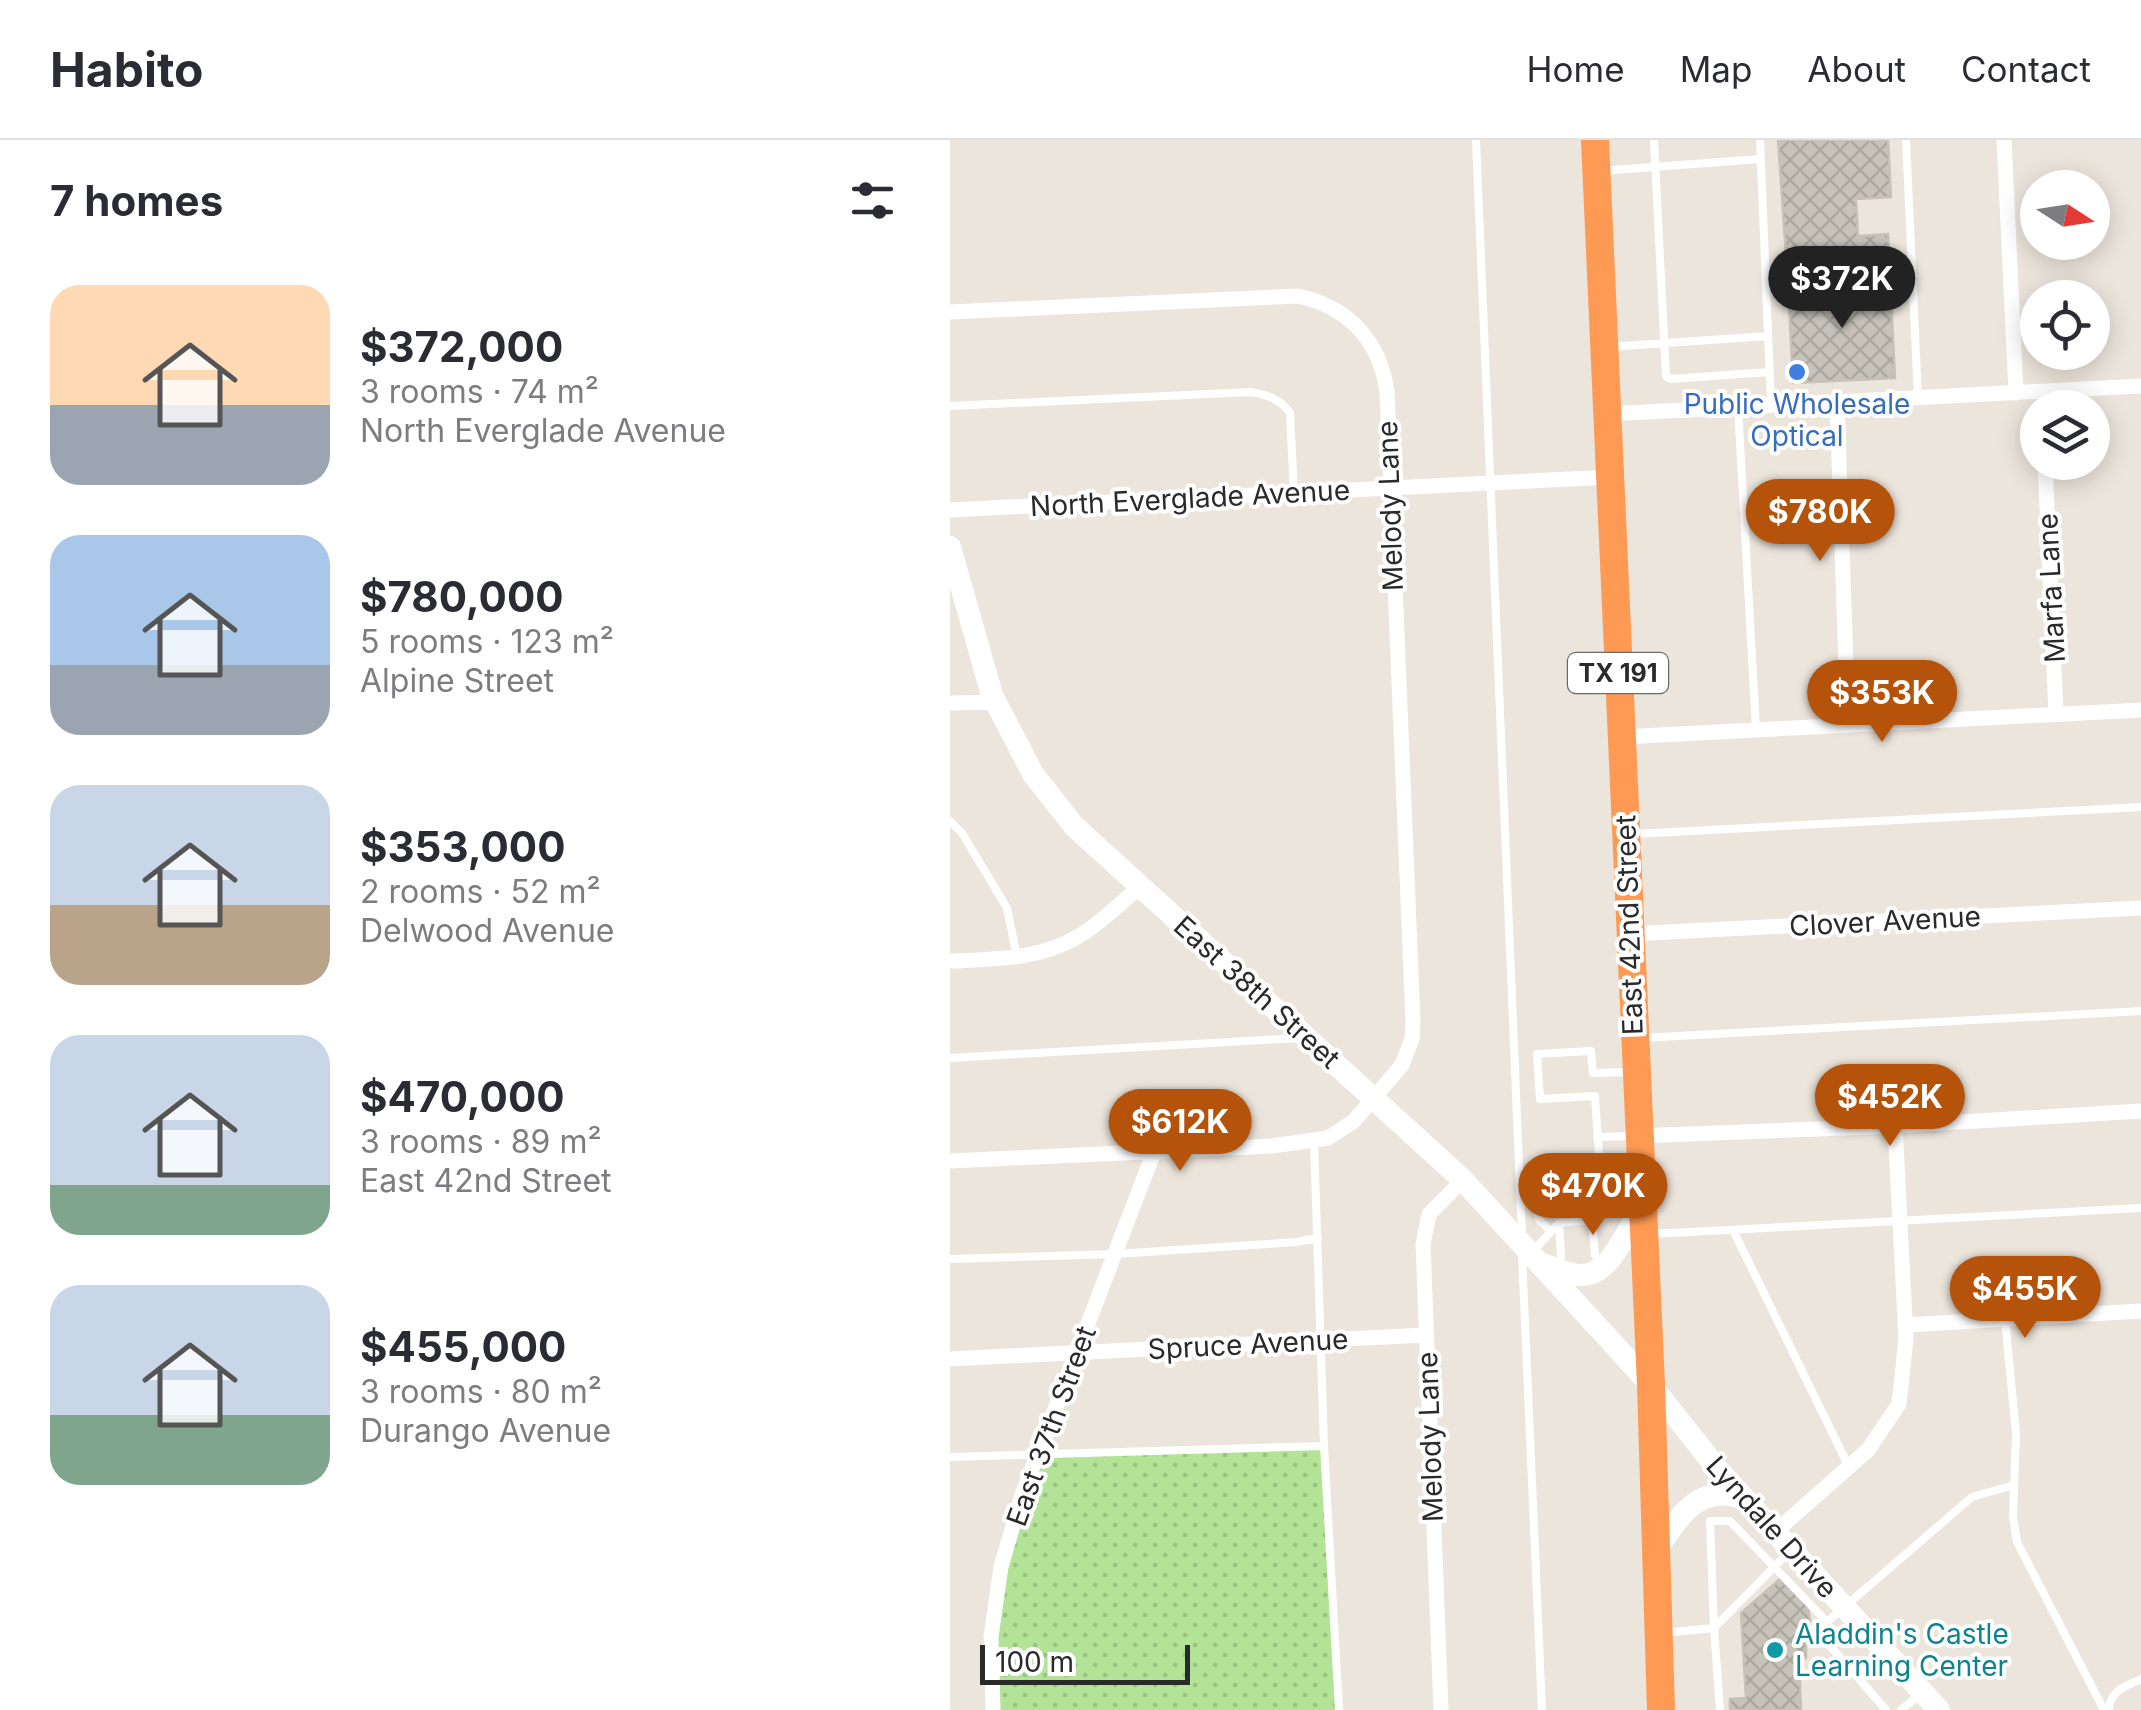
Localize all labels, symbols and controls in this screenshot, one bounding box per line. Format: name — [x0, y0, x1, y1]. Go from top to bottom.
text: Habito — [50, 40, 204, 99]
text: Home — [1527, 48, 1625, 90]
text: Map — [1680, 48, 1752, 90]
text: About — [1807, 48, 1906, 90]
text: Contact — [1961, 48, 2091, 90]
north arrow — [2020, 170, 2110, 260]
map controls — [2020, 170, 2110, 480]
icon: filters — [845, 173, 900, 228]
text: 7 homes — [50, 175, 223, 226]
pin: $372K — [1772, 246, 1912, 331]
text: $372K — [1790, 259, 1894, 298]
button: locate — [2020, 280, 2110, 370]
text: $372,000 — [360, 321, 563, 372]
icon: home — [130, 325, 250, 445]
marker: Public Wholesale Optical — [1786, 361, 1808, 383]
text: 3 rooms · 74 m² — [360, 372, 599, 411]
place label: Public Wholesale Optical — [1684, 387, 1910, 453]
button: layers — [2020, 390, 2110, 480]
text: North Everglade Avenue — [360, 411, 726, 450]
street label: Melody Lane — [1370, 420, 1410, 592]
street label: North Everglade Avenue — [1029, 473, 1351, 523]
pin: $780K — [1750, 479, 1890, 564]
text: $780K — [1768, 492, 1872, 531]
street label: Marfa Lane — [2030, 512, 2072, 664]
text: $780,000 — [360, 571, 564, 622]
icon: home — [130, 575, 250, 695]
text: 5 rooms · 123 m² — [360, 622, 614, 661]
road number: TX 191 — [1568, 653, 1668, 693]
pin: $353K — [1812, 660, 1952, 745]
text: Alpine Street — [360, 661, 554, 700]
text: $353K — [1829, 673, 1935, 712]
street label: East 42nd Street — [1608, 814, 1650, 1036]
text: $353,000 — [360, 821, 565, 872]
icon: home — [130, 825, 250, 945]
text: 2 rooms · 52 m² — [360, 872, 601, 911]
street label: Clover Avenue — [1788, 899, 1982, 943]
street label: East 38th Street — [1167, 909, 1347, 1075]
text: Delwood Avenue — [360, 911, 614, 950]
pin: $452K — [1820, 1064, 1960, 1149]
text: $470,000 — [360, 1071, 565, 1122]
icon: home — [130, 1075, 250, 1195]
text: $452K — [1837, 1077, 1943, 1116]
pin: $612K — [1110, 1089, 1250, 1174]
text: $612K — [1131, 1102, 1229, 1141]
text: 3 rooms · 89 m² — [360, 1122, 602, 1161]
pin: $470K — [1523, 1153, 1663, 1238]
text: East 42nd Street — [360, 1161, 612, 1200]
text: $470K — [1540, 1166, 1646, 1205]
pin: $455K — [1955, 1256, 2095, 1341]
text: $455K — [1972, 1269, 2078, 1308]
text: $455,000 — [360, 1321, 566, 1372]
street label: East 37th Street — [999, 1321, 1103, 1531]
street label: Spruce Avenue — [1147, 1322, 1349, 1366]
icon: home — [130, 1325, 250, 1445]
street label: Melody Lane — [1410, 1351, 1450, 1523]
text: 3 rooms · 80 m² — [360, 1372, 602, 1411]
text: Durango Avenue — [360, 1411, 611, 1450]
street label: Lyndale Drive — [1699, 1449, 1845, 1605]
place label: Aladdin's Castle Learning Center — [1795, 1617, 2009, 1683]
marker: Aladdin's Castle Learning Center — [1764, 1639, 1786, 1661]
scale bar — [980, 1640, 1190, 1684]
text: 100 m — [995, 1645, 1074, 1679]

